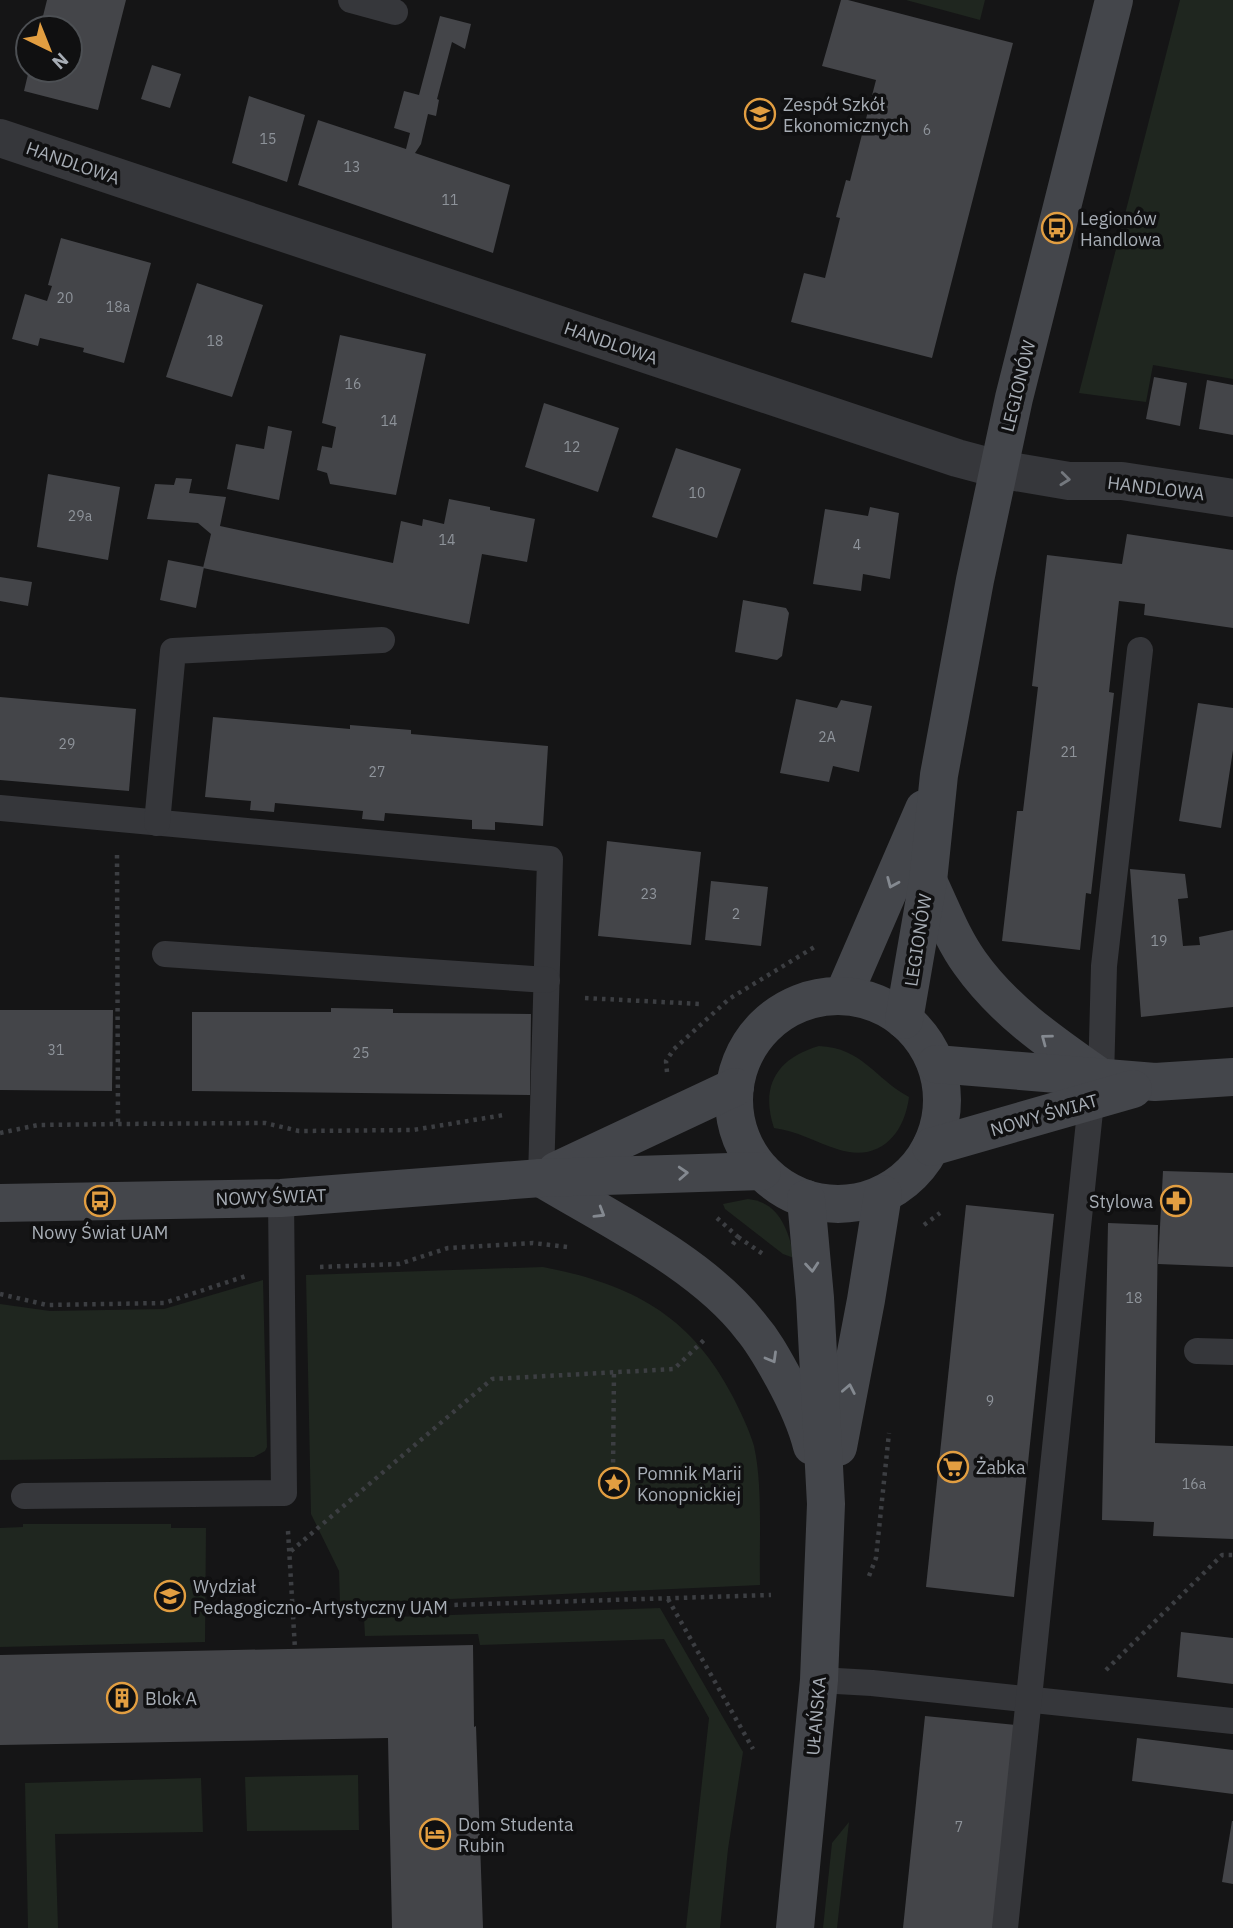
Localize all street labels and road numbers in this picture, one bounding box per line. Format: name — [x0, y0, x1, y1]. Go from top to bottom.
street label: HANDLOWA — [23, 136, 123, 190]
street label: HANDLOWA — [561, 316, 661, 370]
street label: LEGIONÓW — [996, 338, 1040, 434]
street label: HANDLOWA — [1106, 471, 1206, 505]
street label: LEGIONÓW — [899, 892, 937, 988]
street label: NOWY ŚWIAT — [988, 1089, 1100, 1141]
street label: NOWY ŚWIAT — [215, 1184, 327, 1210]
street label: UŁAŃSKA — [801, 1675, 831, 1757]

